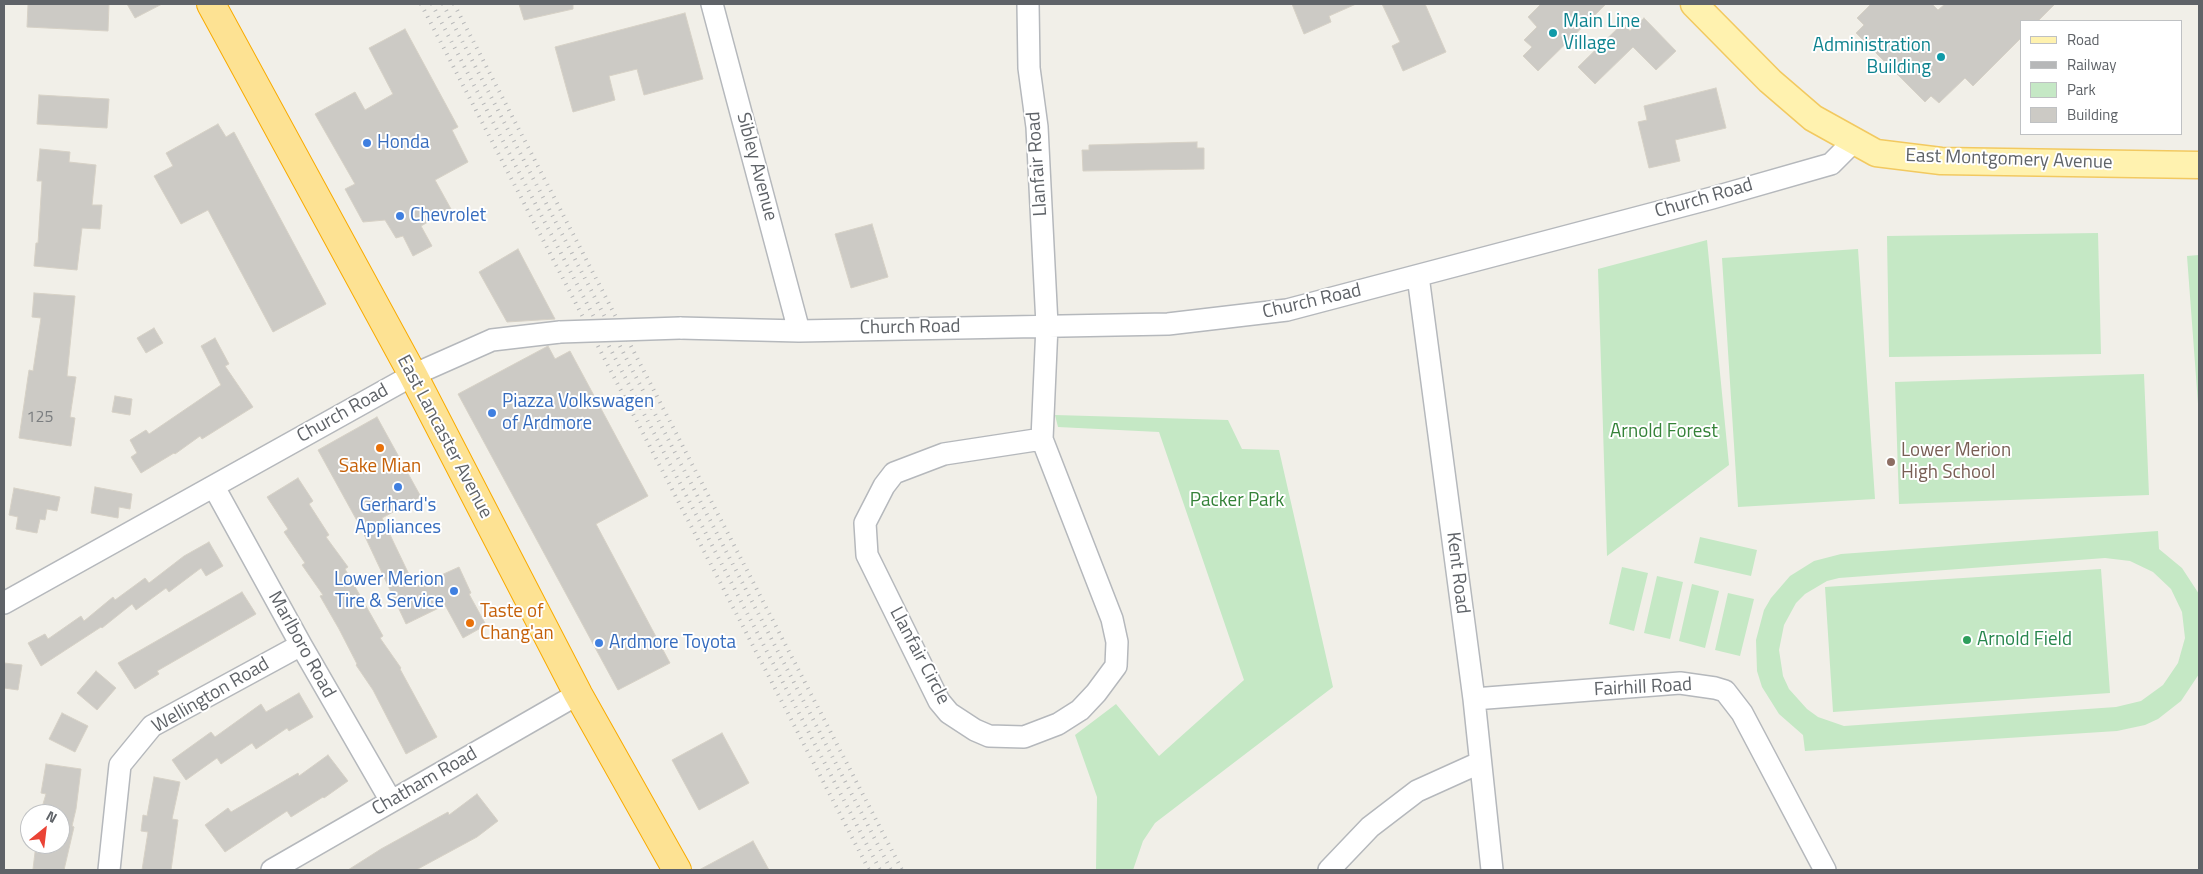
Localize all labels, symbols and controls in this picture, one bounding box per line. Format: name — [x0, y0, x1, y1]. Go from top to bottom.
place label: Main Line Village — [1563, 11, 1640, 55]
legend — [2020, 20, 2183, 135]
marker: Main Line Village — [1547, 27, 1559, 39]
text: Road — [2067, 28, 2099, 51]
place label: Administration Building — [1813, 35, 1931, 79]
marker: Administration Building — [1935, 51, 1947, 63]
text: Railway — [2067, 53, 2117, 76]
text: Park — [2067, 78, 2096, 101]
text: Building — [2067, 103, 2118, 126]
street label: Sibley Avenue — [731, 110, 781, 224]
street label: Llanfair Road — [1023, 111, 1053, 217]
place label: Honda — [377, 132, 430, 154]
marker: Honda — [361, 137, 373, 149]
street label: East Montgomery Avenue — [1905, 145, 2113, 175]
street label: Church Road — [1652, 174, 1756, 224]
place label: Chevrolet — [410, 205, 486, 227]
marker: Chevrolet — [394, 210, 406, 222]
street label: Church Road — [1260, 280, 1364, 324]
street label: Church Road — [859, 316, 961, 340]
street label: East Lancaster Avenue — [391, 351, 497, 523]
street label: Church Road — [293, 380, 393, 448]
place label: Piazza Volkswagen of Ardmore — [502, 391, 654, 435]
marker: Piazza Volkswagen of Ardmore — [486, 407, 498, 419]
house number: 125 — [27, 408, 53, 428]
park label: Arnold Forest — [1610, 421, 1718, 443]
place label: Lower Merion High School — [1901, 440, 2011, 484]
marker: Sake Mian — [374, 442, 386, 454]
place label: Sake Mian — [339, 456, 421, 478]
marker: Lower Merion High School — [1885, 456, 1897, 468]
marker: Gerhard's Appliances — [392, 481, 404, 493]
park label: Packer Park — [1190, 490, 1284, 512]
place label: Gerhard's Appliances — [355, 495, 441, 539]
street label: Kent Road — [1441, 531, 1473, 615]
place label: Lower Merion Tire & Service — [334, 569, 444, 613]
marker: Lower Merion Tire & Service — [448, 585, 460, 597]
street label: Marlboro Road — [262, 588, 340, 702]
place label: Taste of Chang'an — [480, 601, 554, 645]
street label: Llanfair Circle — [884, 603, 954, 709]
marker: Taste of Chang'an — [464, 617, 476, 629]
place label: Arnold Field — [1977, 629, 2072, 651]
place label: Ardmore Toyota — [609, 632, 736, 654]
marker: Arnold Field — [1961, 634, 1973, 646]
marker: Ardmore Toyota — [593, 637, 605, 649]
street label: Wellington Road — [148, 653, 274, 739]
street label: Fairhill Road — [1593, 674, 1693, 702]
street label: Chatham Road — [368, 743, 482, 821]
north arrow — [20, 804, 70, 854]
text: N — [43, 805, 61, 828]

